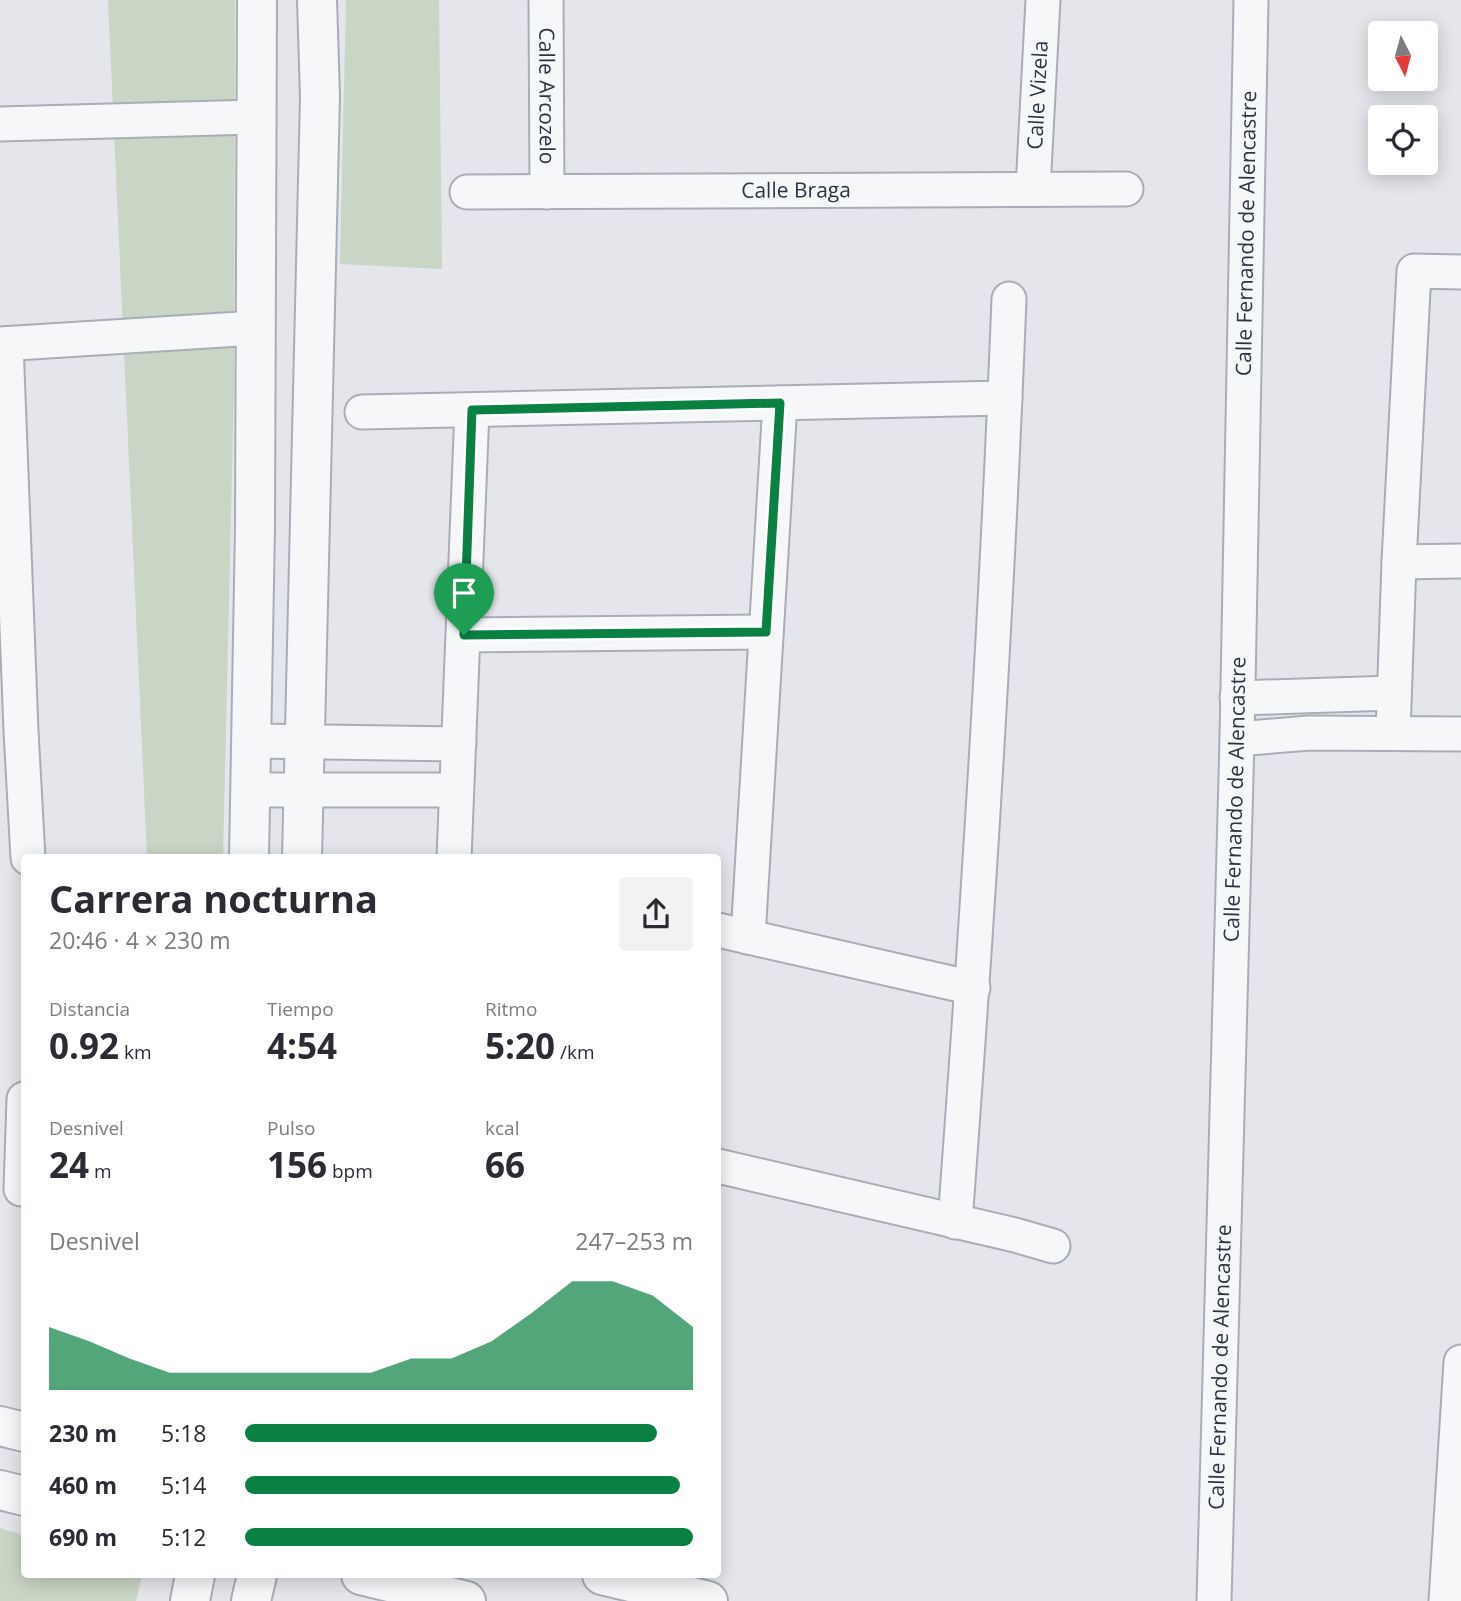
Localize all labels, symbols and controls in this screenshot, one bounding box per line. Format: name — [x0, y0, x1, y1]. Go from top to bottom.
north arrow — [1368, 21, 1438, 91]
map controls — [1368, 21, 1438, 175]
street label: Calle Arcozelo — [533, 27, 562, 165]
street label: Calle Vizela — [1020, 40, 1054, 150]
street label: Calle Fernando de Alencastre — [1229, 90, 1262, 376]
button: locate — [1368, 105, 1438, 175]
street label: Calle Braga — [741, 175, 851, 204]
pin — [434, 563, 494, 635]
icon: arrive — [445, 574, 483, 612]
street label: Calle Fernando de Alencastre — [1217, 656, 1252, 942]
text: Carrera nocturna — [49, 872, 378, 924]
button: share — [619, 877, 693, 951]
text: 20:46 · 4 × 230 m — [49, 924, 231, 956]
text: Distancia — [49, 996, 130, 1022]
text: Tiempo — [267, 996, 334, 1022]
text: Ritmo — [485, 996, 537, 1022]
text: 0.92 — [49, 1022, 119, 1069]
text: 4:54 — [267, 1022, 337, 1069]
text: 5:20 — [485, 1022, 555, 1069]
text: km — [119, 1039, 152, 1065]
text: /km — [555, 1039, 595, 1065]
text: Desnivel — [49, 1115, 124, 1141]
text: Pulso — [267, 1115, 315, 1141]
text: kcal — [485, 1115, 519, 1141]
text: 24 — [49, 1141, 89, 1188]
text: 156 — [267, 1141, 327, 1188]
text: 66 — [485, 1141, 525, 1188]
text: m — [89, 1158, 112, 1184]
text: bpm — [327, 1158, 373, 1184]
street label: Calle Fernando de Alencastre — [1201, 1224, 1237, 1510]
text: Desnivel — [49, 1225, 140, 1257]
text: 247–253 m — [575, 1225, 693, 1257]
text: 230 m — [49, 1417, 117, 1449]
text: 5:18 — [161, 1417, 207, 1449]
text: 460 m — [49, 1469, 117, 1501]
text: 5:14 — [161, 1469, 207, 1501]
text: 690 m — [49, 1521, 117, 1553]
text: 5:12 — [161, 1521, 207, 1553]

